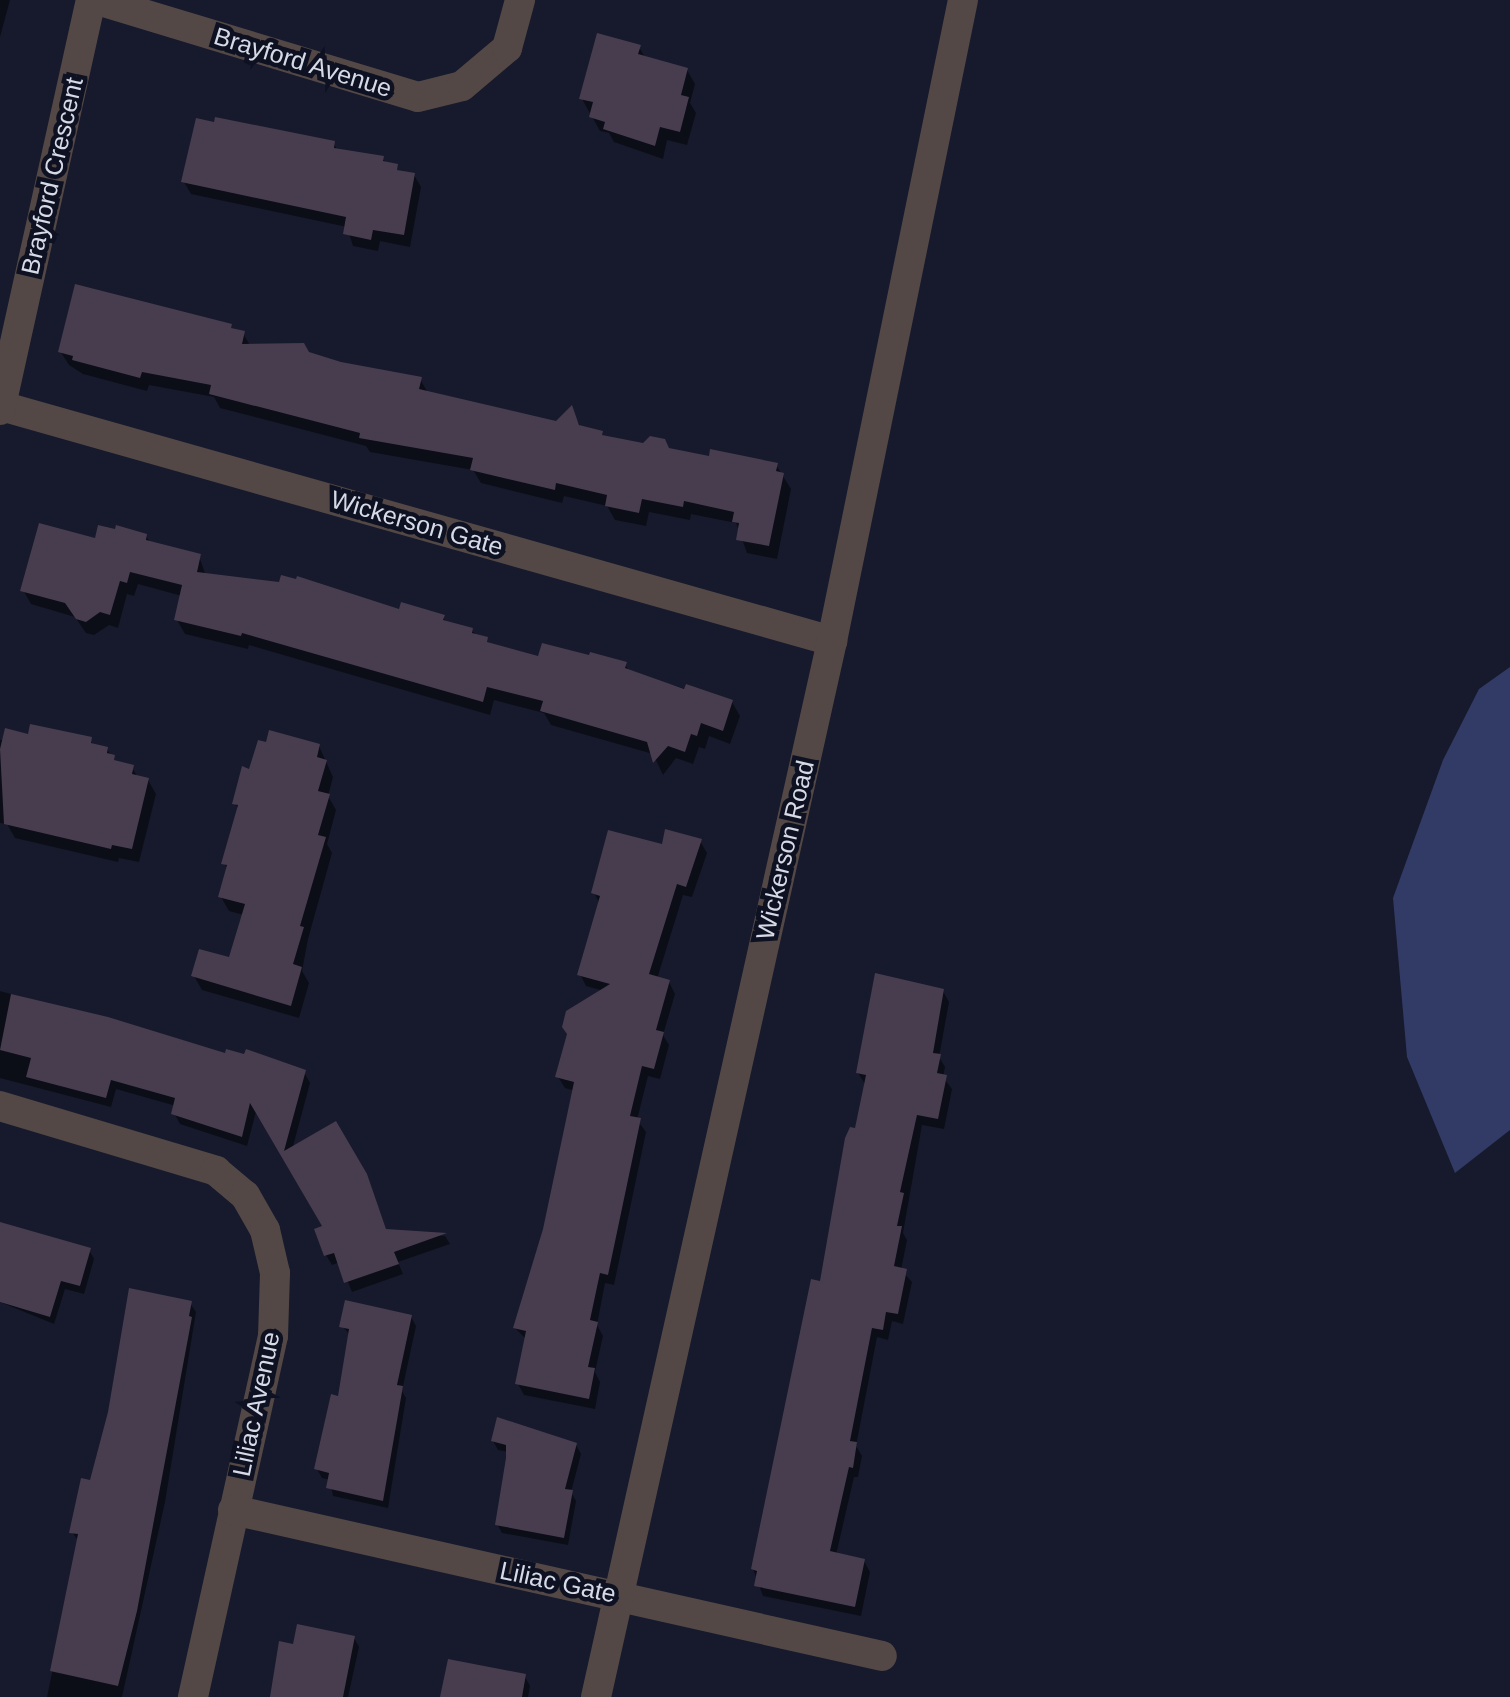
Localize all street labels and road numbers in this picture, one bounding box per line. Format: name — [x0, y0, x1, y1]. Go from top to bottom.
street label: Brayford Avenue — [210, 20, 396, 104]
street label: Brayford Crescent — [15, 74, 89, 278]
street label: Wickerson Gate — [327, 484, 507, 562]
street label: Wickerson Road — [750, 757, 820, 943]
street label: Liliac Avenue — [226, 1328, 286, 1480]
street label: Liliac Gate — [497, 1555, 619, 1609]

